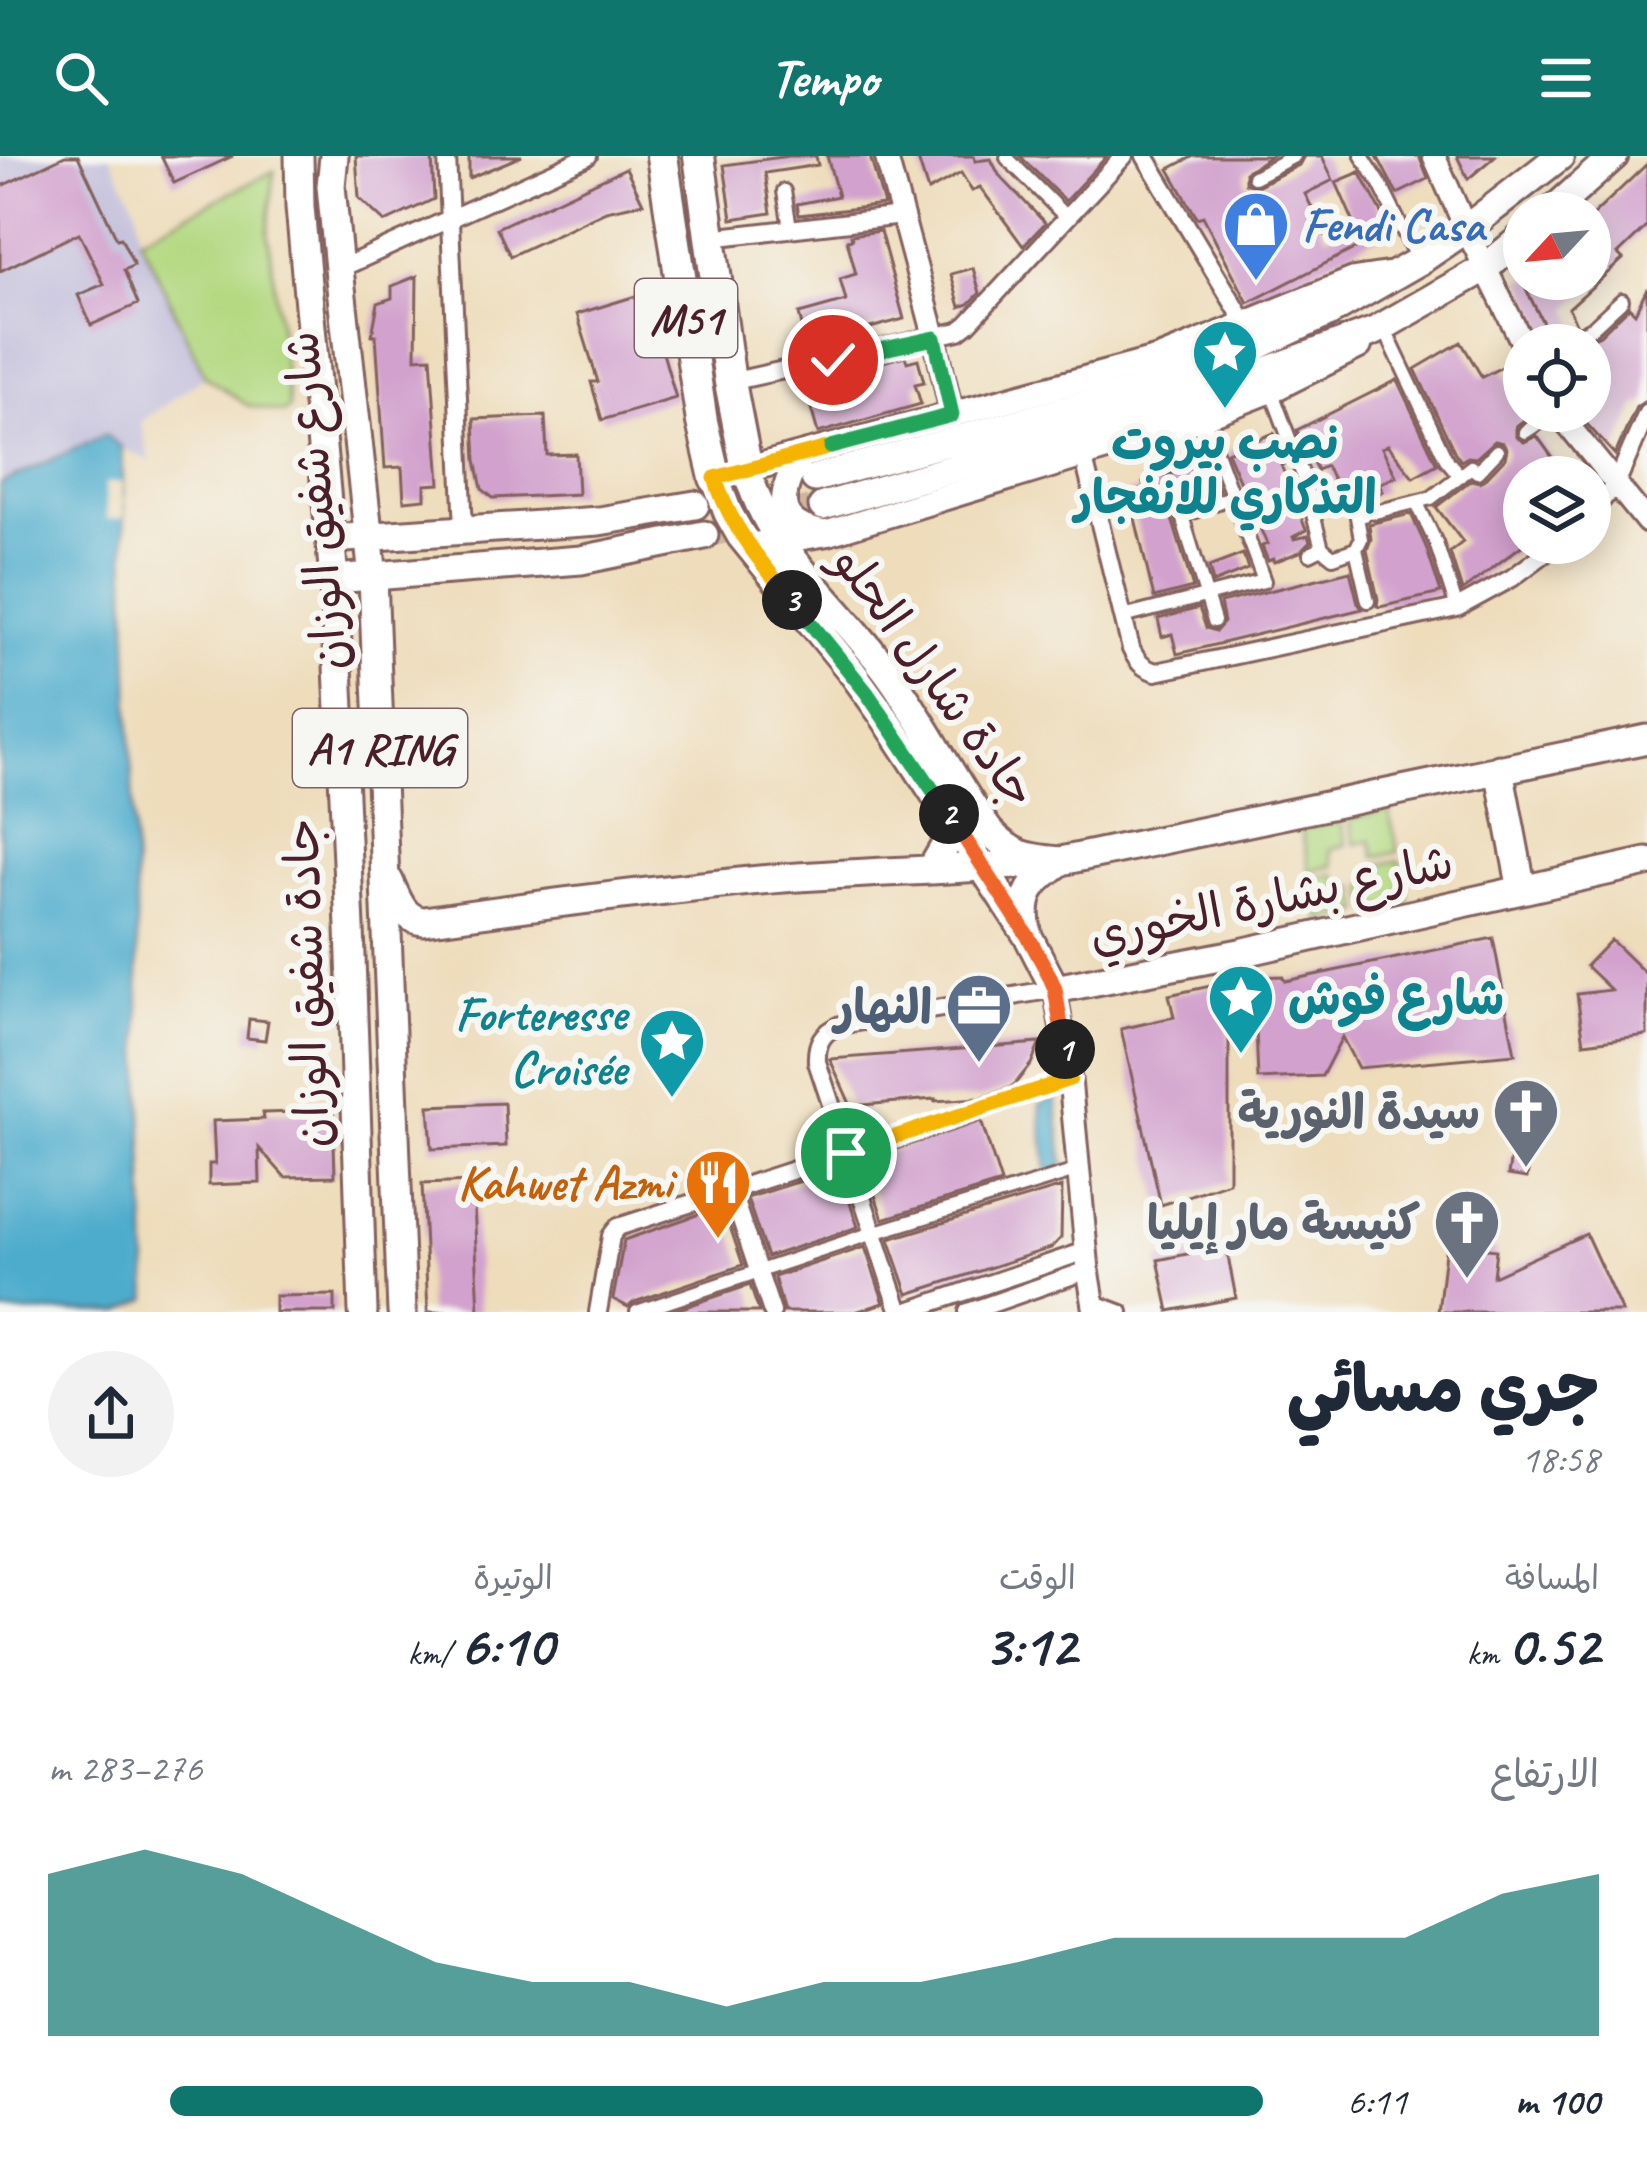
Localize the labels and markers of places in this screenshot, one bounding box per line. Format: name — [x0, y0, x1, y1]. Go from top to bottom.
shop icon: Fendi Casa — [1221, 189, 1291, 283]
place label: Fendi Casa — [1302, 195, 1488, 255]
pin — [782, 309, 884, 411]
place icon: نصب بيروت التذكاري للانفجار — [1190, 317, 1260, 411]
place label: نصب بيروت التذكاري للانفجار — [1071, 412, 1377, 531]
pin: 3 — [762, 570, 822, 630]
pin: 2 — [919, 784, 979, 844]
place icon: شارع فوش — [1206, 962, 1276, 1056]
place label: شارع فوش — [1288, 968, 1504, 1031]
office icon: النهار — [944, 971, 1014, 1065]
place label: النهار — [831, 977, 932, 1037]
place label: Forteresse Croisée — [455, 984, 630, 1099]
place icon: Forteresse Croisée — [637, 1006, 707, 1100]
pin: 1 — [1035, 1019, 1095, 1079]
church icon: سيدة النورية — [1491, 1076, 1561, 1170]
place label: سيدة النورية — [1238, 1082, 1480, 1143]
pin — [795, 1102, 897, 1204]
restaurant icon: Kahwet Azmi — [683, 1147, 753, 1241]
place label: Kahwet Azmi — [458, 1153, 679, 1213]
church icon: كنيسة مار إيليا — [1432, 1187, 1502, 1281]
place label: كنيسة مار إيليا — [1147, 1193, 1420, 1255]

